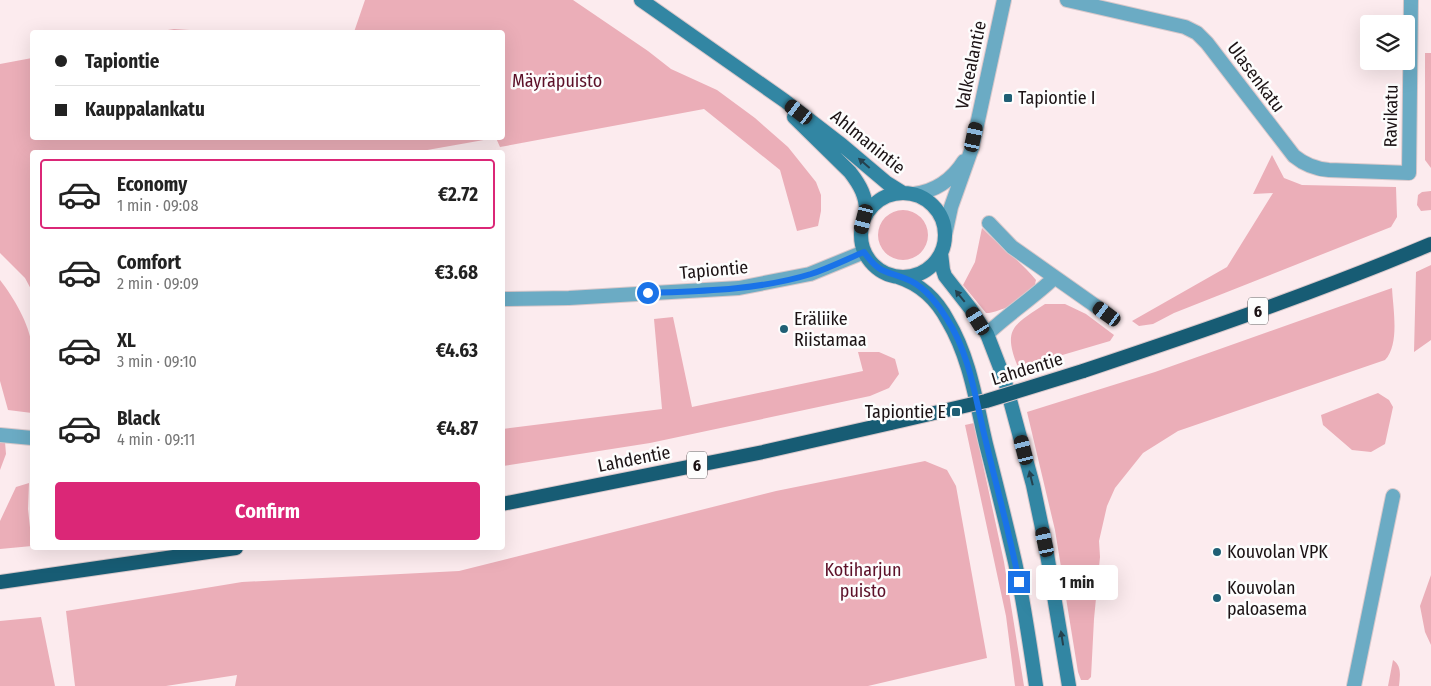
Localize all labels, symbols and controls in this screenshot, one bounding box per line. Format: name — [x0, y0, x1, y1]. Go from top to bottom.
map controls — [1360, 15, 1415, 70]
button: layers — [1360, 15, 1415, 70]
street label: Valkealantie — [951, 19, 991, 111]
street label: Ulasenkatu — [1222, 38, 1290, 116]
text: Tapiontie — [85, 50, 159, 73]
park label: Mäyräpuisto — [512, 70, 602, 92]
street label: Ravikatu — [1379, 84, 1403, 148]
place label: Tapiontie I — [1018, 87, 1096, 109]
marker: Tapiontie I — [1002, 92, 1014, 104]
car — [782, 97, 815, 127]
text: Kauppalankatu — [85, 98, 205, 121]
street label: Ahlmanintie — [826, 105, 910, 179]
car — [963, 121, 984, 153]
one-way arrow — [858, 158, 871, 169]
icon: car — [57, 172, 102, 217]
text: Economy — [117, 173, 187, 196]
text: €2.72 — [438, 183, 478, 206]
text: 1 min · 09:08 — [117, 196, 198, 215]
car — [853, 203, 874, 235]
icon: car — [57, 250, 102, 295]
text: Comfort — [117, 251, 181, 274]
street label: Tapiontie — [679, 256, 749, 284]
text: €3.68 — [435, 261, 478, 284]
text: 2 min · 09:09 — [117, 274, 199, 293]
route start — [637, 282, 659, 304]
one-way arrow — [955, 290, 966, 303]
road number: 6 — [1248, 298, 1268, 324]
car — [1090, 299, 1123, 329]
car — [963, 304, 992, 338]
place label: Eräliike Riistamaa — [794, 308, 867, 351]
marker: Eräliike Riistamaa — [778, 323, 790, 335]
icon: car — [57, 328, 102, 373]
text: XL — [117, 329, 136, 352]
text: €4.63 — [436, 339, 478, 362]
street label: Lahdentie — [989, 348, 1065, 390]
text: 3 min · 09:10 — [117, 352, 197, 371]
place label: Tapiontie E — [865, 401, 946, 423]
icon: car — [57, 406, 102, 451]
marker: Tapiontie E — [950, 406, 962, 418]
text: Black — [117, 407, 160, 430]
text: €4.87 — [436, 417, 478, 440]
text: 4 min · 09:11 — [117, 430, 195, 449]
car — [1013, 434, 1034, 466]
street label: Lahdentie — [596, 441, 672, 477]
road number: 6 — [687, 452, 707, 478]
one-way arrow — [1027, 471, 1035, 486]
button: Confirm — [55, 482, 480, 540]
car — [1034, 526, 1055, 558]
place label: Kouvolan VPK — [1227, 541, 1328, 563]
marker: Kouvolan VPK — [1211, 546, 1223, 558]
park label: Kotiharjun puisto — [824, 559, 902, 602]
callout: 1 min — [1036, 564, 1119, 600]
route end — [1008, 571, 1030, 593]
text: 1 min — [1060, 573, 1094, 592]
place label: Kouvolan paloasema — [1227, 577, 1307, 620]
marker: Kouvolan paloasema — [1211, 592, 1223, 604]
one-way arrow — [1057, 629, 1065, 645]

